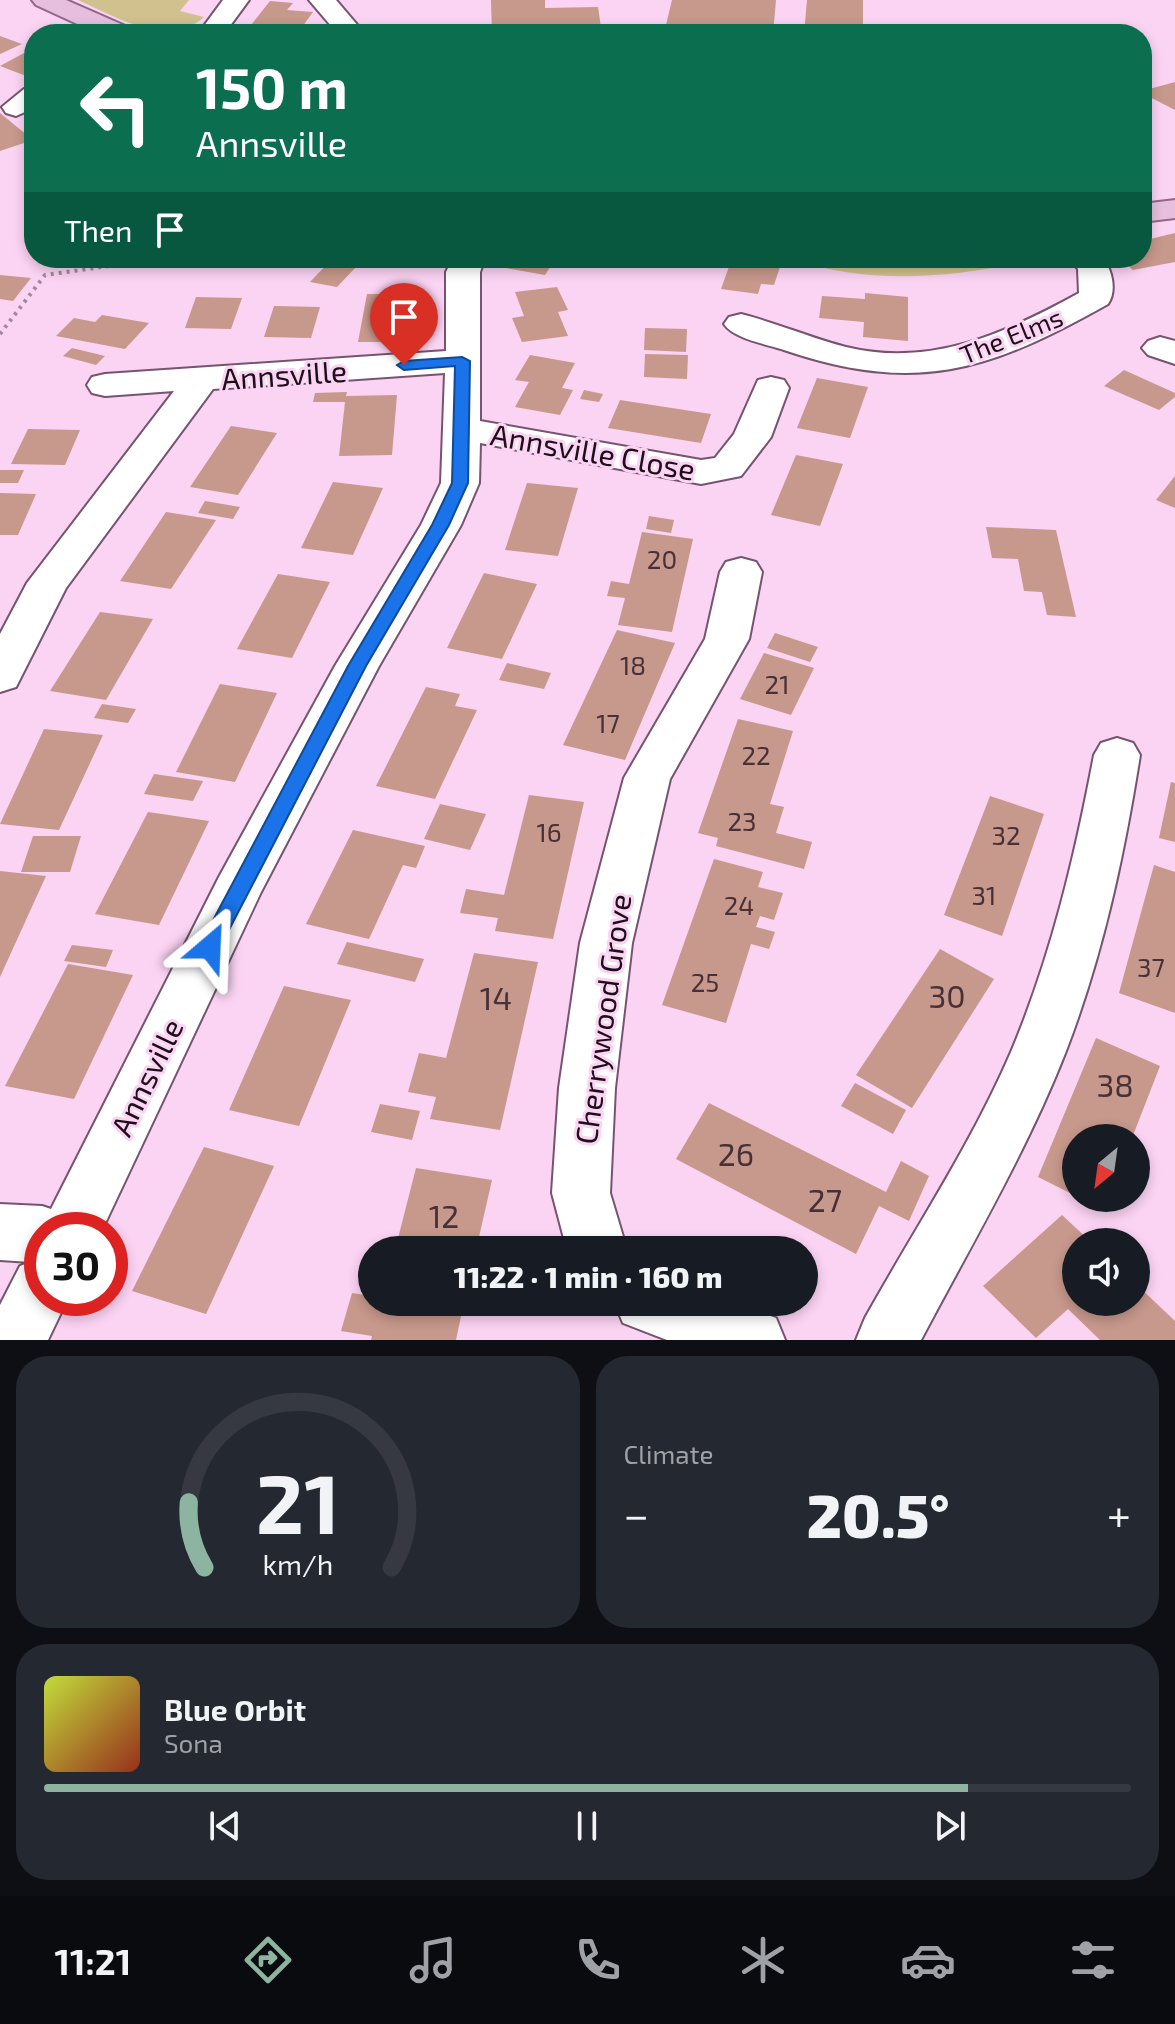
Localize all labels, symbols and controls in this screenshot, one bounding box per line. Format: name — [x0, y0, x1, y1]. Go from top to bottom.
text: 150 m — [196, 53, 348, 120]
icon: left — [64, 56, 168, 160]
text: Annsville — [196, 121, 347, 164]
icon: arrive — [148, 208, 192, 252]
text: Then — [64, 212, 132, 248]
pin — [370, 283, 438, 365]
icon: arrive — [382, 295, 426, 339]
street label: The Elms — [955, 300, 1067, 370]
street label: Annsville — [220, 352, 348, 396]
street label: Annsville Close — [488, 415, 698, 487]
house number: 20 — [647, 543, 677, 574]
house number: 18 — [620, 649, 646, 680]
house number: 21 — [765, 668, 789, 699]
house number: 17 — [596, 707, 620, 738]
house number: 22 — [741, 739, 771, 770]
house number: 23 — [727, 805, 757, 836]
house number: 16 — [536, 816, 562, 847]
house number: 32 — [991, 819, 1021, 850]
house number: 31 — [972, 879, 996, 910]
house number: 24 — [724, 889, 754, 920]
street label: Cherrywood Grove — [567, 892, 637, 1146]
position arrow — [168, 905, 252, 989]
house number: 37 — [1137, 951, 1165, 982]
house number: 25 — [691, 966, 719, 997]
house number: 30 — [928, 976, 966, 1014]
house number: 14 — [480, 978, 512, 1016]
street label: Annsville — [102, 1013, 190, 1141]
house number: 38 — [1096, 1065, 1134, 1103]
north arrow — [1062, 1124, 1150, 1212]
map controls — [1062, 1124, 1150, 1316]
house number: 26 — [718, 1134, 754, 1172]
house number: 27 — [808, 1180, 842, 1218]
house number: 12 — [429, 1196, 459, 1234]
speed limit sign: 30 — [24, 1212, 128, 1316]
button: sound — [1062, 1228, 1150, 1316]
text: 11:22 · 1 min · 160 m — [454, 1258, 722, 1294]
text: Climate — [624, 1438, 713, 1469]
text: 21 — [256, 1451, 340, 1551]
text: 20.5° — [806, 1478, 950, 1550]
text: − — [624, 1487, 649, 1540]
text: + — [1107, 1487, 1131, 1540]
text: km/h — [262, 1546, 333, 1581]
text: Blue Orbit — [164, 1691, 306, 1727]
text: Sona — [164, 1727, 223, 1758]
icon: previous — [203, 1804, 247, 1848]
icon: pause — [565, 1804, 609, 1848]
icon: next — [928, 1804, 972, 1848]
icon: directions — [240, 1932, 296, 1988]
icon: music — [405, 1932, 461, 1988]
icon: phone — [570, 1932, 626, 1988]
icon: climate — [735, 1932, 791, 1988]
icon: car — [900, 1932, 956, 1988]
icon: filters — [1065, 1932, 1121, 1988]
text: 11:21 — [54, 1939, 131, 1982]

